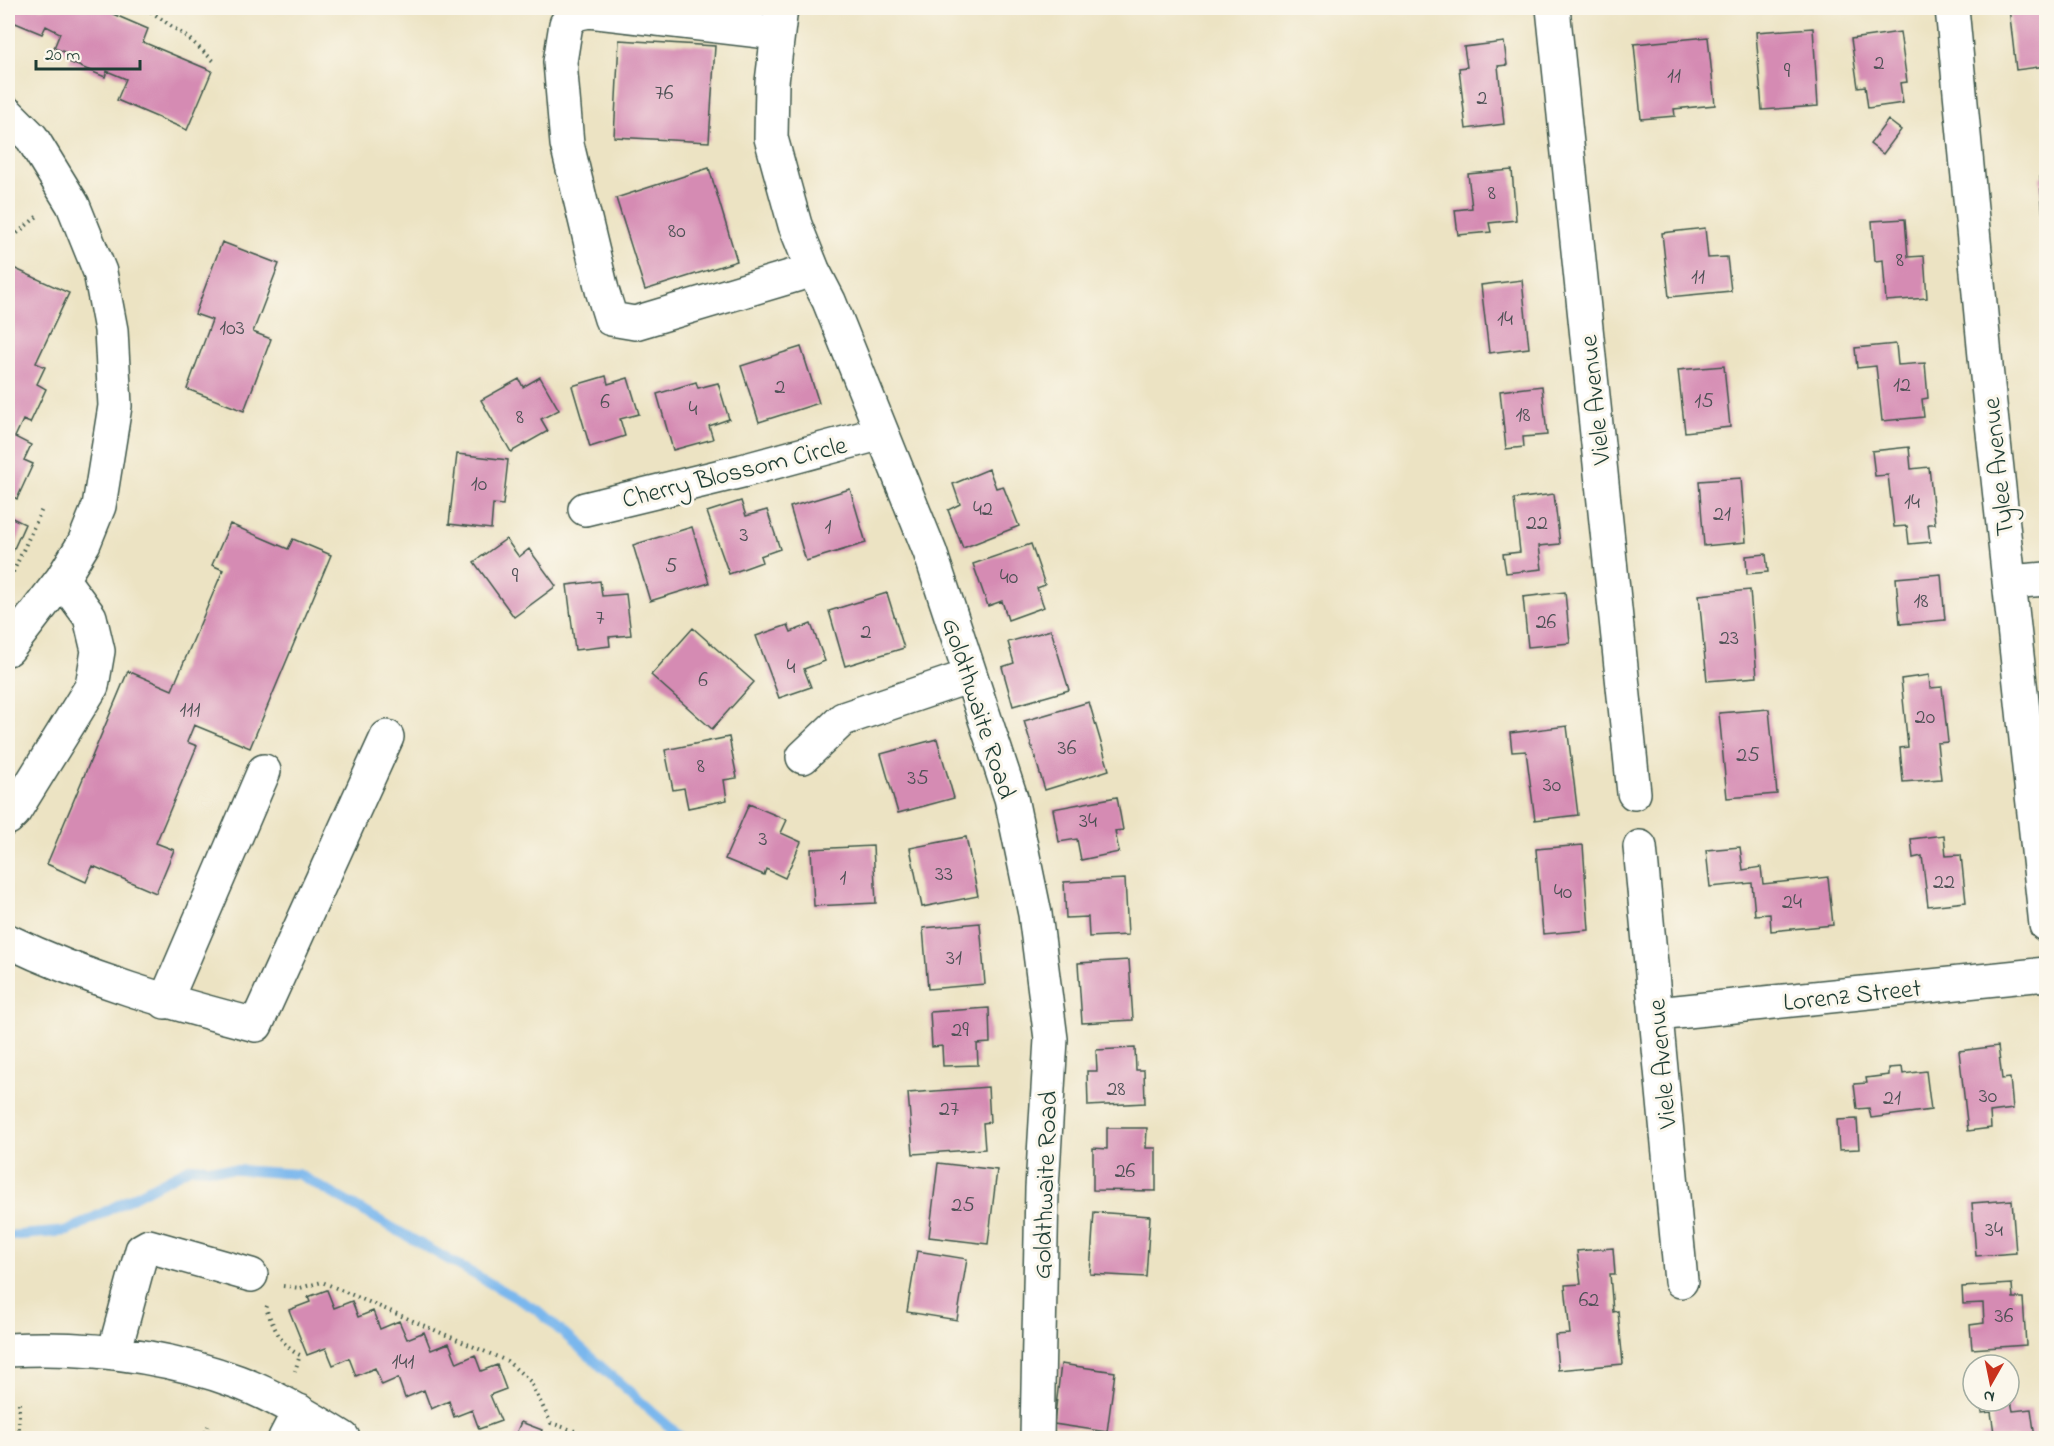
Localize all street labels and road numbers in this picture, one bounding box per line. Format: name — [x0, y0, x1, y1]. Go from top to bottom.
street label: Viele Avenue — [1571, 333, 1623, 467]
street label: Tylee Avenue — [1974, 395, 2026, 538]
street label: Cherry Blossom Circle — [618, 428, 851, 520]
street label: Goldthwaite Road — [930, 614, 1024, 805]
street label: Lorenz Street — [1781, 971, 1923, 1023]
street label: Viele Avenue — [1639, 997, 1689, 1131]
street label: Goldthwaite Road — [1025, 1090, 1069, 1280]

